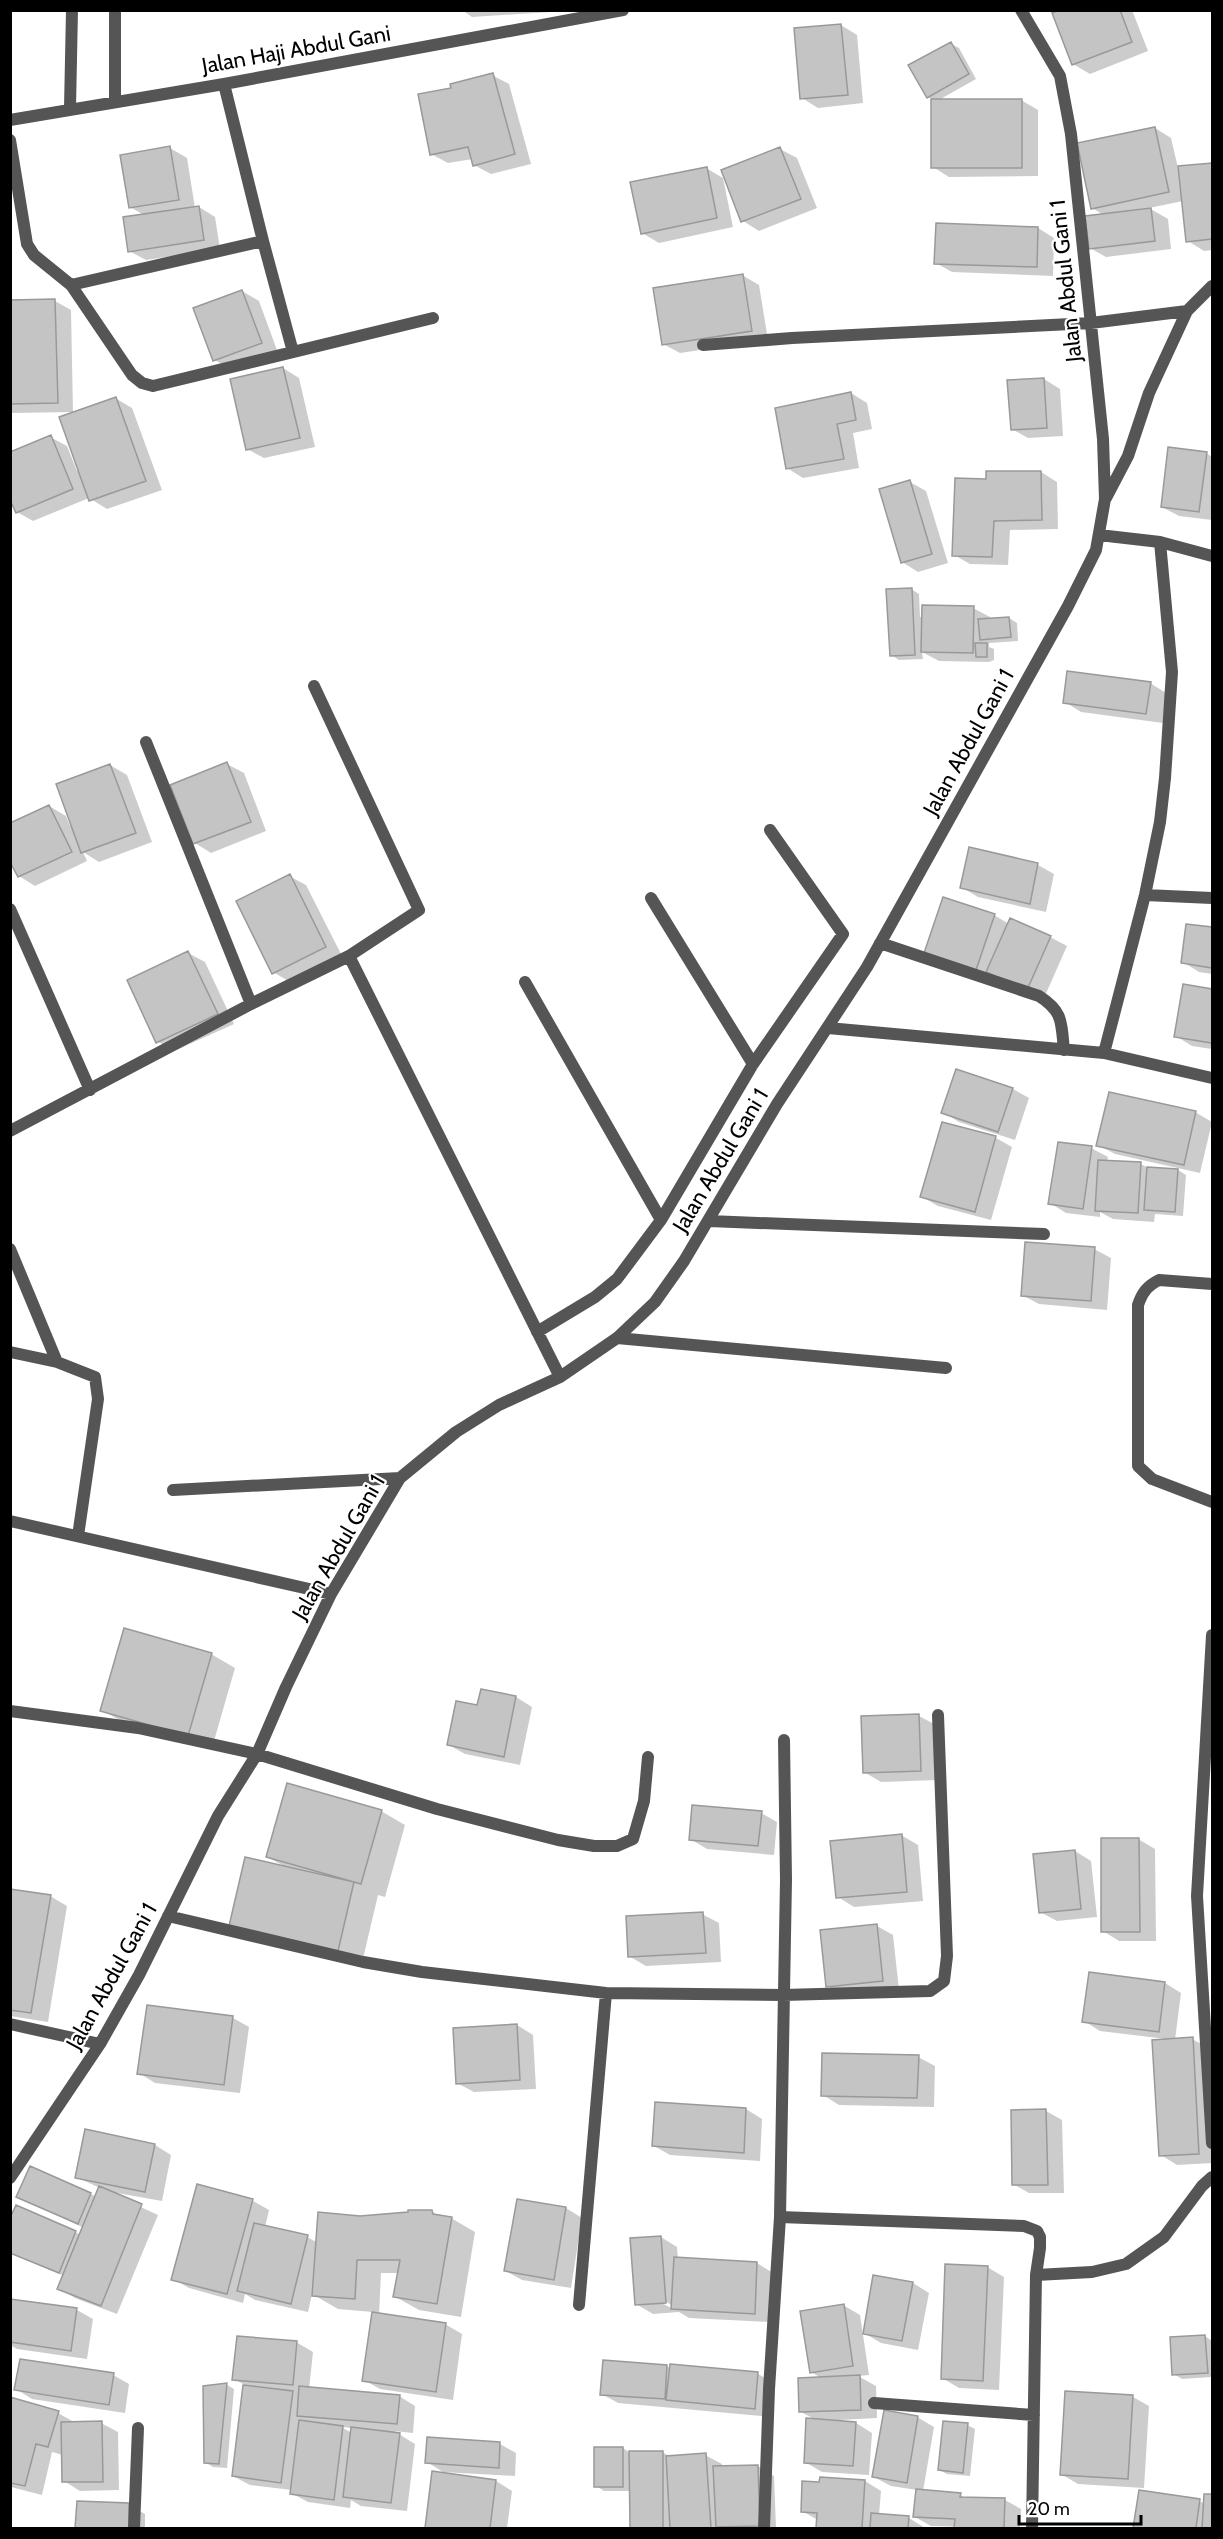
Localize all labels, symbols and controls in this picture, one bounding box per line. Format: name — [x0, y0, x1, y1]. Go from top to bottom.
street label: Jalan Haji Abdul Gani — [199, 20, 393, 80]
street label: Jalan Abdul Gani 1 — [1044, 198, 1088, 364]
street label: Jalan Abdul Gani 1 — [917, 664, 1020, 821]
street label: Jalan Abdul Gani 1 — [666, 1083, 774, 1238]
street label: Jalan Abdul Gani 1 — [285, 1470, 391, 1625]
street label: Jalan Abdul Gani 1 — [60, 1898, 163, 2055]
scale bar — [1019, 2488, 1140, 2526]
text: 20 m — [1028, 2498, 1070, 2520]

